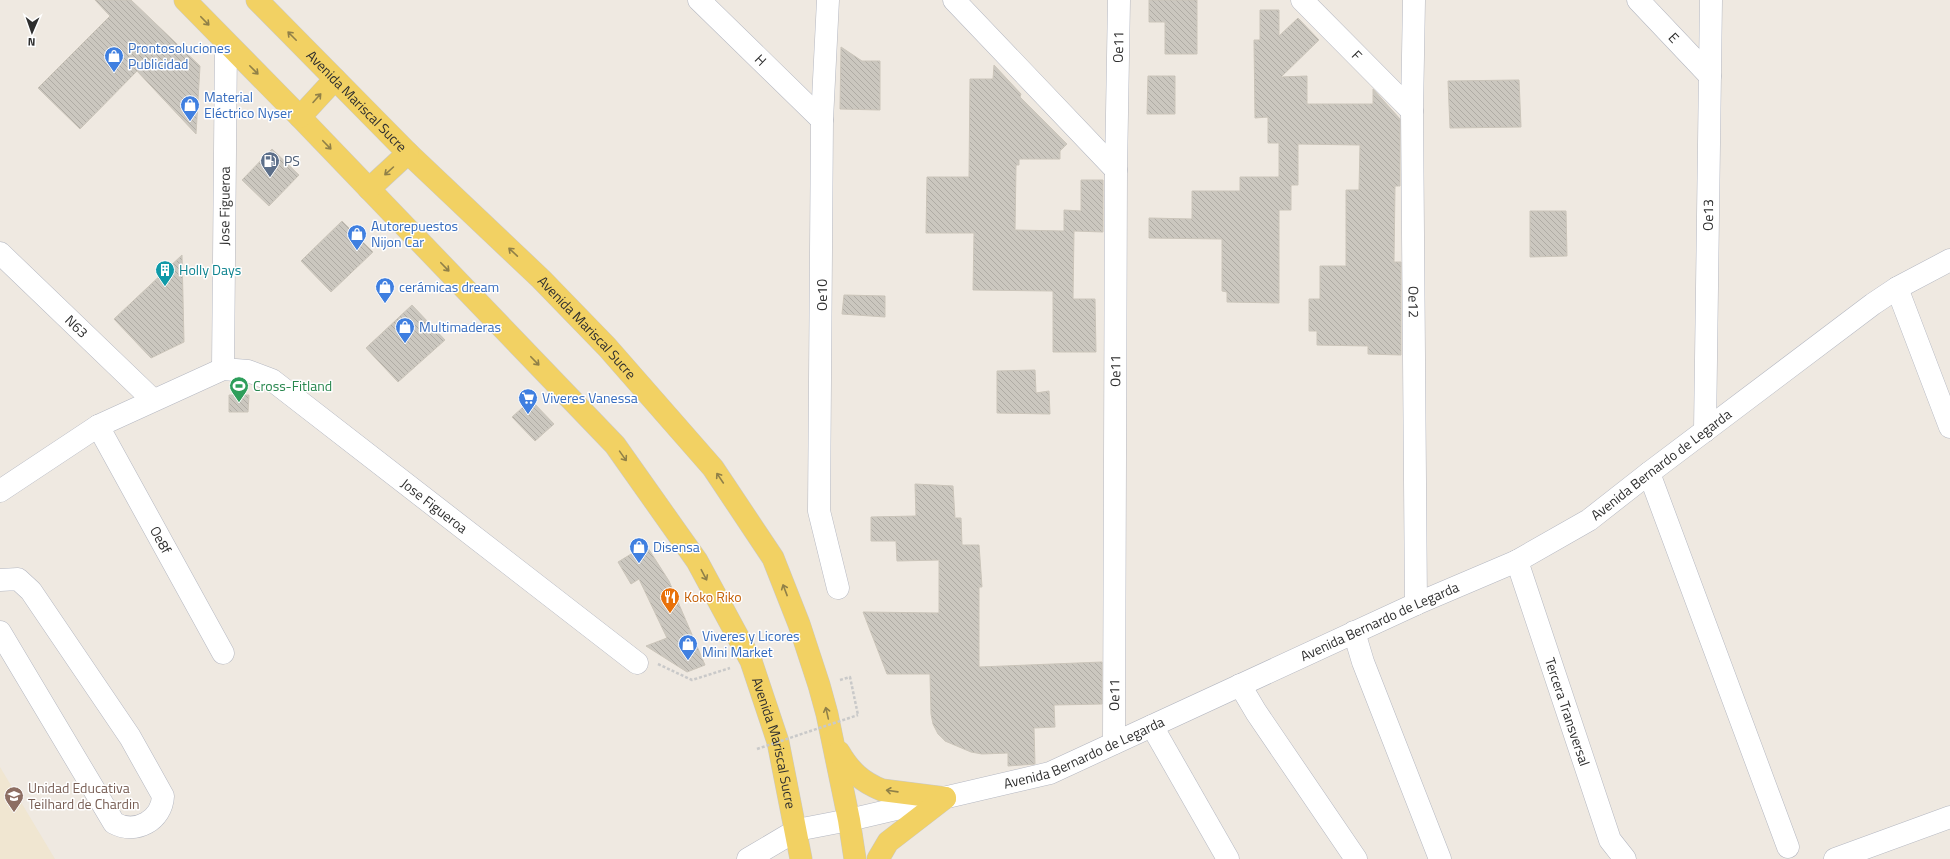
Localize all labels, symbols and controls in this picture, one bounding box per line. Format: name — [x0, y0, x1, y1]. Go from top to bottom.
north arrow — [12, 12, 52, 52]
one-way arrow — [201, 16, 210, 26]
street label: E — [1664, 27, 1685, 48]
one-way arrow — [288, 31, 297, 41]
street label: Oe11 — [1107, 31, 1128, 63]
text: N — [28, 34, 36, 50]
place label: Prontosoluciones Publicidad — [128, 37, 230, 74]
shop icon: Prontosoluciones Publicidad — [103, 45, 125, 73]
street label: Avenida Mariscal Sucre — [302, 45, 412, 156]
street label: F — [1347, 45, 1367, 65]
street label: H — [750, 49, 772, 71]
one-way arrow — [249, 65, 258, 75]
place label: Material Eléctrico Nyser — [204, 86, 292, 123]
one-way arrow — [313, 93, 322, 103]
shop icon: Material Eléctrico Nyser — [179, 94, 201, 122]
one-way arrow — [322, 140, 332, 150]
fuel station icon: PS — [259, 150, 281, 178]
place label: PS — [284, 150, 300, 171]
street label: Jose Figueroa — [213, 166, 235, 246]
one-way arrow — [384, 166, 394, 176]
street label: Oe13 — [1697, 199, 1718, 231]
place label: Autorepuestos Nijon Car — [371, 215, 458, 252]
shop icon: Autorepuestos Nijon Car — [346, 223, 368, 251]
one-way arrow — [508, 247, 518, 257]
building icon: Holly Days — [154, 259, 176, 287]
place label: Holly Days — [179, 259, 241, 280]
one-way arrow — [440, 262, 449, 272]
street label: Avenida Mariscal Sucre — [533, 271, 642, 384]
shop icon: cerámicas dream — [374, 276, 396, 304]
place label: cerámicas dream — [399, 276, 499, 297]
street label: Oe10 — [811, 279, 832, 311]
street label: Oe12 — [1403, 286, 1425, 318]
street label: N63 — [60, 310, 93, 342]
shop icon: Multimaderas — [394, 316, 416, 344]
place label: Multimaderas — [419, 316, 501, 337]
street label: Oe11 — [1104, 355, 1125, 387]
one-way arrow — [530, 356, 539, 366]
sports icon: Cross-Fitland — [228, 375, 250, 403]
place label: Cross-Fitland — [253, 375, 332, 396]
supermarket icon: Viveres Vanessa — [517, 387, 539, 415]
place label: Viveres Vanessa — [542, 387, 638, 408]
street label: Avenida Bernardo de Legarda — [1586, 404, 1735, 525]
one-way arrow — [619, 450, 627, 461]
street label: Jose Figueroa — [397, 473, 472, 538]
one-way arrow — [716, 473, 724, 484]
street label: Oe8f — [145, 522, 177, 558]
shop icon: Disensa — [628, 536, 650, 564]
place label: Disensa — [653, 536, 700, 557]
one-way arrow — [701, 569, 709, 581]
street label: Avenida Bernardo de Legarda — [1296, 576, 1462, 666]
one-way arrow — [781, 584, 789, 596]
restaurant icon: Koko Riko — [659, 586, 681, 614]
place label: Koko Riko — [684, 586, 742, 607]
place label: Viveres y Licores Mini Market — [702, 625, 800, 662]
shop icon: Viveres y Licores Mini Market — [677, 633, 699, 661]
street label: Tercera Transversal — [1540, 655, 1596, 769]
street label: Avenida Mariscal Sucre — [747, 674, 802, 811]
street label: Oe11 — [1103, 679, 1124, 711]
one-way arrow — [822, 707, 830, 720]
street label: Avenida Bernardo de Legarda — [1001, 711, 1167, 794]
place label: Unidad Educativa Teilhard de Chardin — [28, 777, 140, 814]
school or university icon: Unidad Educativa Teilhard de Chardin — [3, 785, 25, 813]
one-way arrow — [886, 787, 899, 795]

